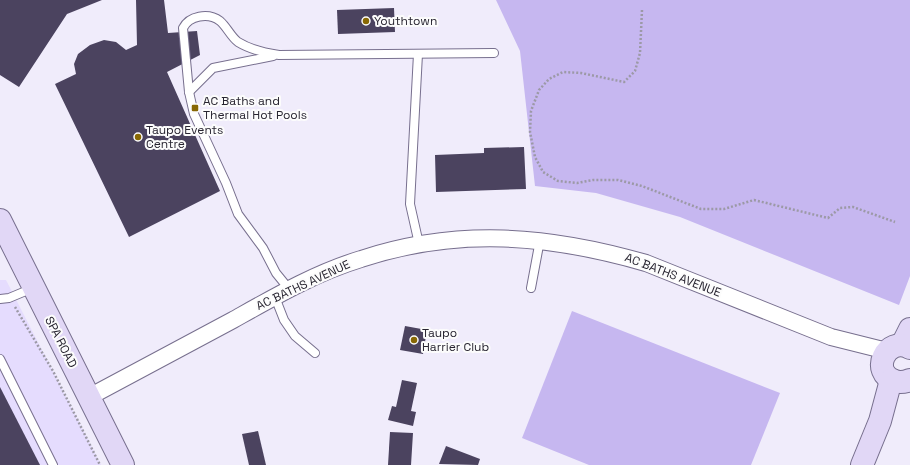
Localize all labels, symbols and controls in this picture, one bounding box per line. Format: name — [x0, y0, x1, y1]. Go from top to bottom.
place label: Youthtown — [374, 13, 437, 29]
marker: Youthtown — [361, 16, 371, 26]
place label: AC Baths and Thermal Hot Pools — [203, 93, 307, 123]
marker: AC Baths and Thermal Hot Pools — [190, 103, 200, 113]
place label: Taupo Events Centre — [146, 122, 223, 152]
marker: Taupo Events Centre — [133, 132, 143, 142]
street label: AC BATHS AVENUE — [623, 249, 724, 301]
street label: AC BATHS AVENUE — [253, 256, 353, 314]
street label: SPA ROAD — [41, 314, 81, 370]
place label: Taupo Harrier Club — [422, 325, 489, 355]
marker: Taupo Harrier Club — [409, 335, 419, 345]

